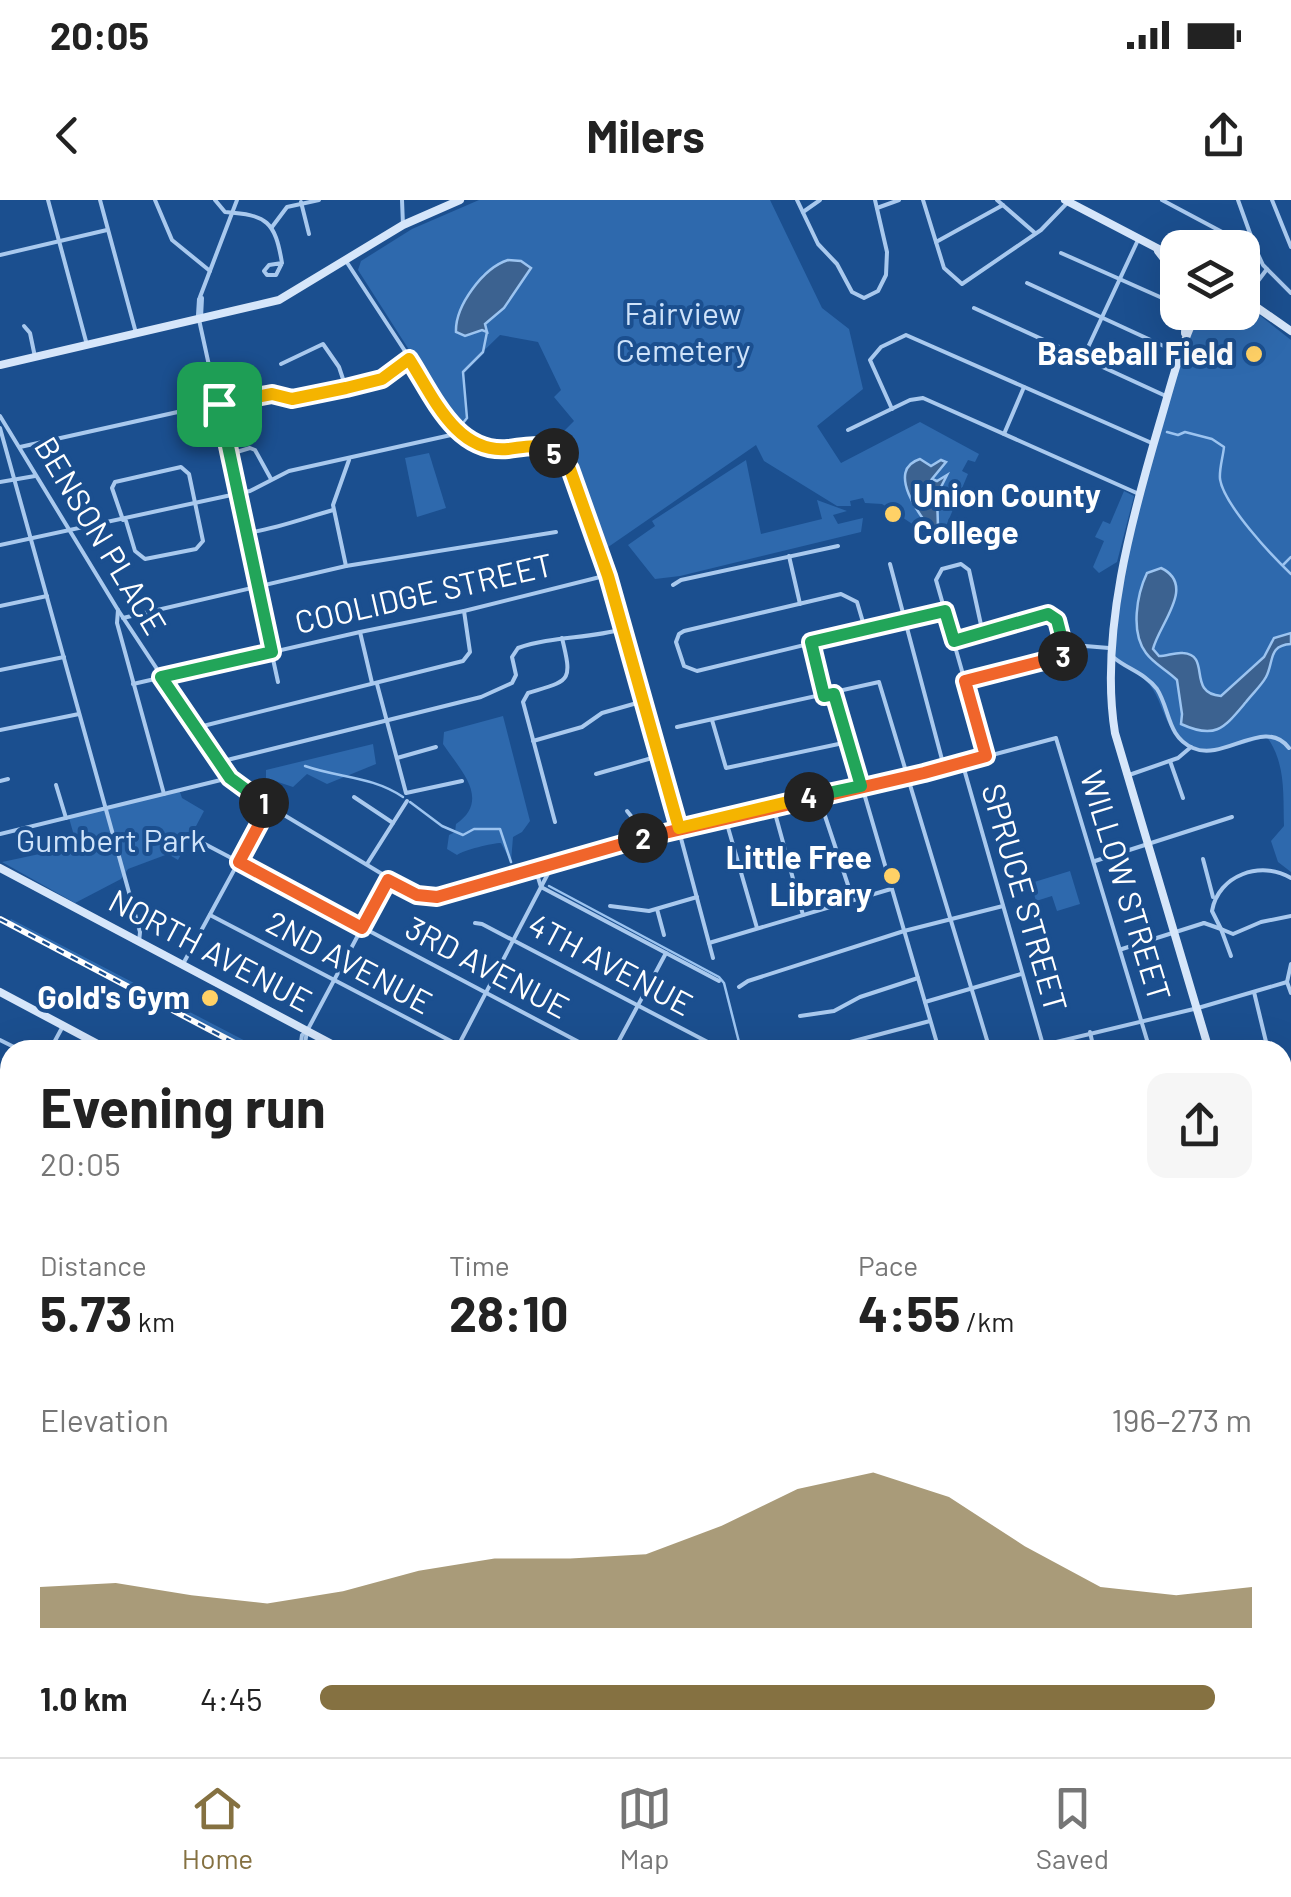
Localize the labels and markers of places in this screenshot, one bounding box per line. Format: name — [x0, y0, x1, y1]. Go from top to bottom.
place label: Baseball Field — [1037, 333, 1234, 371]
marker: Baseball Field — [1243, 343, 1265, 365]
pin — [177, 362, 262, 447]
pin: 5 — [529, 428, 579, 478]
place label: Union County College — [913, 475, 1101, 550]
marker: Union County College — [882, 503, 904, 525]
pin: 3 — [1038, 631, 1088, 681]
pin: 4 — [784, 772, 834, 822]
pin: 1 — [239, 778, 289, 828]
pin: 2 — [618, 813, 668, 863]
place label: Little Free Library — [726, 837, 872, 912]
marker: Little Free Library — [881, 865, 903, 887]
place label: Gold's Gym — [37, 977, 190, 1015]
marker: Gold's Gym — [199, 987, 221, 1009]

